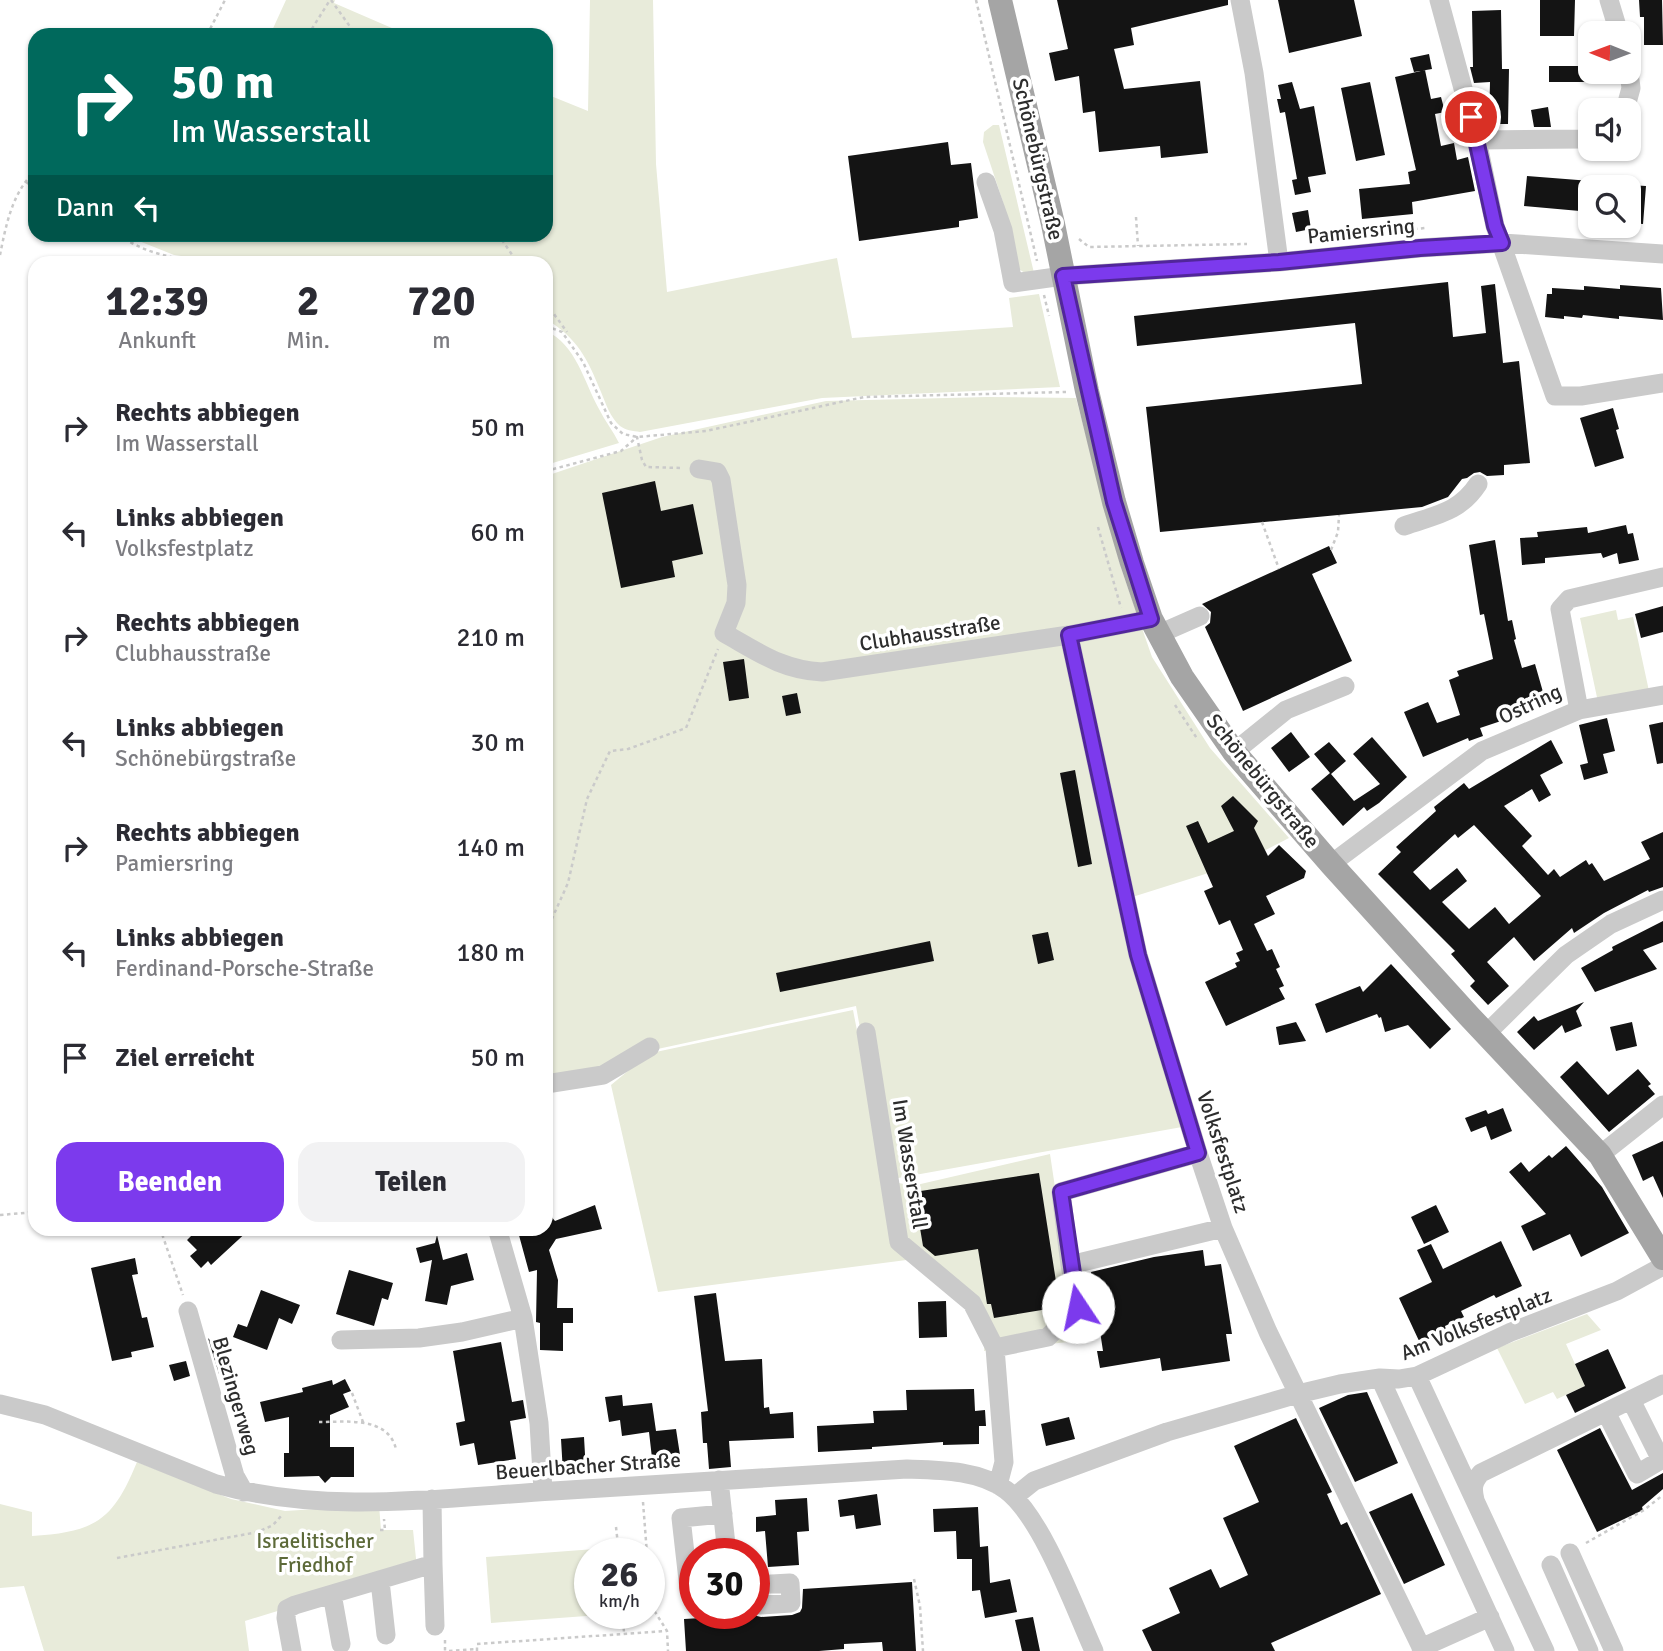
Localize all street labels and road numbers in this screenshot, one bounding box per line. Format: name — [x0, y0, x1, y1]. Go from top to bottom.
street label: Schönebürgstraße — [1007, 75, 1069, 243]
street label: Pamiersring — [1306, 212, 1416, 250]
street label: Clubhausstraße — [858, 609, 1002, 657]
street label: Ostring — [1494, 678, 1566, 730]
street label: Schönebürgstraße — [1201, 709, 1325, 853]
street label: Volksfestplatz — [1191, 1088, 1255, 1216]
street label: Im Wasserstall — [887, 1097, 933, 1231]
street label: Am Volksfestplatz — [1397, 1282, 1555, 1366]
street label: Blezingerweg — [207, 1334, 265, 1458]
street label: Beuerlbacher Straße — [494, 1447, 682, 1485]

